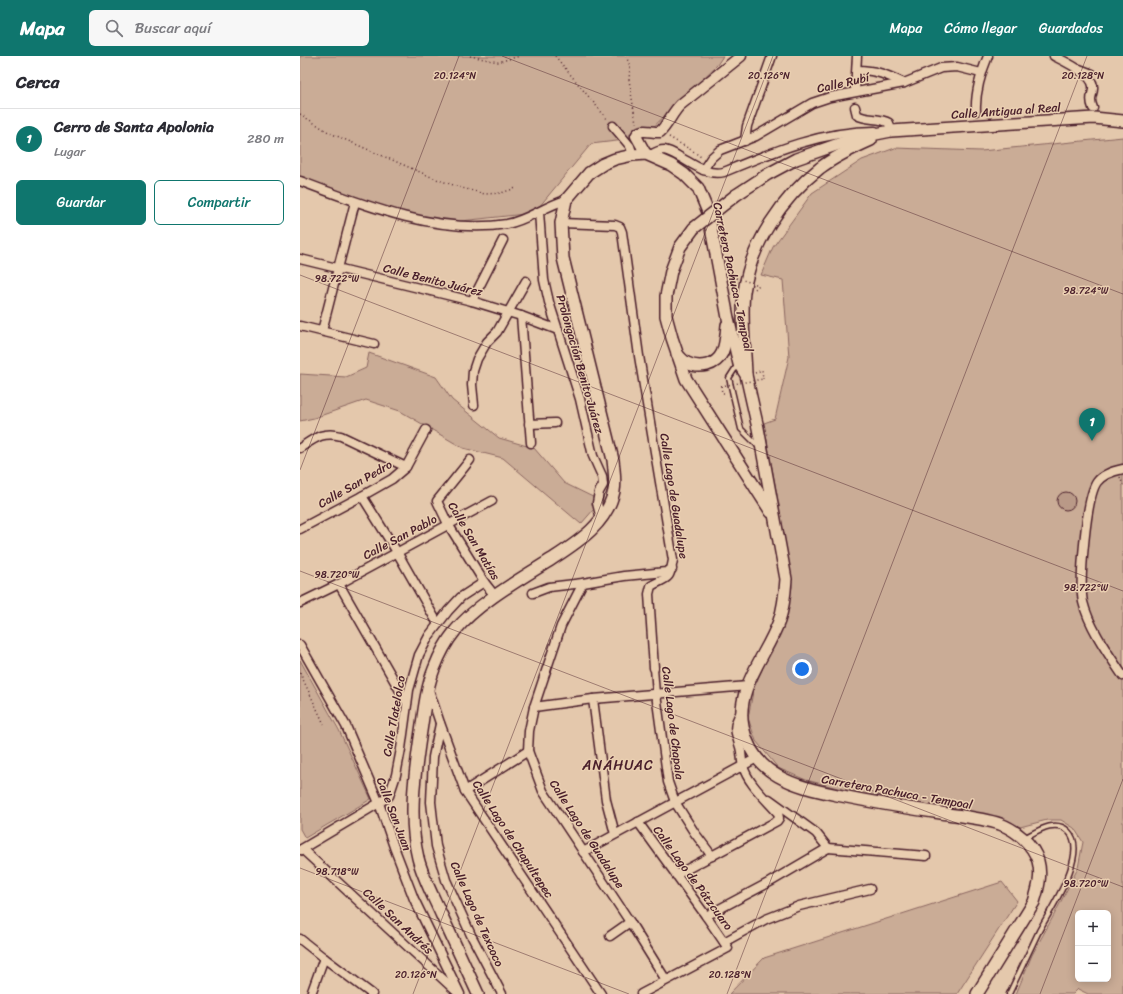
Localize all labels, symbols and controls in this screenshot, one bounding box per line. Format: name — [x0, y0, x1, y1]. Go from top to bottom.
search box — [89, 10, 369, 46]
text: Mapa — [20, 12, 65, 45]
text: Buscar aquí — [135, 15, 211, 41]
text: Mapa — [889, 16, 922, 41]
text: Cómo llegar — [944, 16, 1017, 41]
text: Guardados — [1039, 16, 1103, 41]
icon: search — [103, 17, 125, 39]
street label: Calle Rubí — [815, 66, 873, 100]
text: Cerca — [16, 67, 59, 97]
text: 20.124°N — [434, 67, 476, 85]
text: 20.126°N — [748, 67, 790, 85]
text: 20.128°N — [1062, 67, 1104, 85]
street label: Calle Antigua al Real — [951, 96, 1062, 126]
text: Cerro de Santa Apolonia — [54, 114, 214, 140]
text: 1 — [26, 127, 32, 150]
text: 280 m — [247, 127, 284, 150]
text: Lugar — [54, 140, 85, 163]
button: Guardar — [16, 180, 146, 225]
button: Compartir — [154, 180, 284, 225]
street label: Carretera Pachuca - Tempoal — [706, 200, 760, 355]
street label: Calle Benito Juárez — [381, 257, 486, 303]
text: 98.722°W — [315, 270, 360, 288]
text: 98.724°W — [1064, 282, 1109, 300]
street label: Prolongación Benito Juárez — [550, 292, 610, 436]
pin: 1 — [1079, 408, 1105, 441]
street label: Calle Lago de Guadalupe — [653, 432, 695, 560]
street label: Calle San Pedro — [313, 454, 397, 514]
street label: Calle San Matías — [442, 497, 507, 585]
street label: Calle San Pablo — [359, 508, 441, 566]
text: 98.720°W — [315, 566, 360, 584]
text: 98.722°W — [1064, 579, 1109, 597]
your location — [792, 659, 812, 679]
street label: Calle Lago de Chapala — [655, 665, 691, 782]
street label: Calle Tlatelolco — [376, 674, 412, 758]
district label: ANÁHUAC — [581, 753, 654, 778]
street label: Carretera Pachuca - Tempoal — [820, 768, 975, 816]
street label: Calle San Juan — [370, 774, 418, 855]
street label: Calle Lago de Chapultepec — [466, 775, 560, 903]
street label: Calle Lago de Guadalupe — [543, 775, 631, 893]
street label: Calle Lago de Pátzcuaro — [647, 821, 739, 935]
street label: Calle Lago de Texcoco — [444, 858, 510, 970]
text: 98.718°W — [315, 863, 359, 881]
text: 98.720°W — [1064, 875, 1109, 893]
street label: Calle San Andrés — [358, 882, 439, 960]
map controls — [1075, 910, 1111, 982]
button: + — [1075, 910, 1111, 946]
button: − — [1075, 946, 1111, 982]
text: 20.126°N — [395, 966, 437, 984]
text: 20.128°N — [709, 966, 751, 984]

